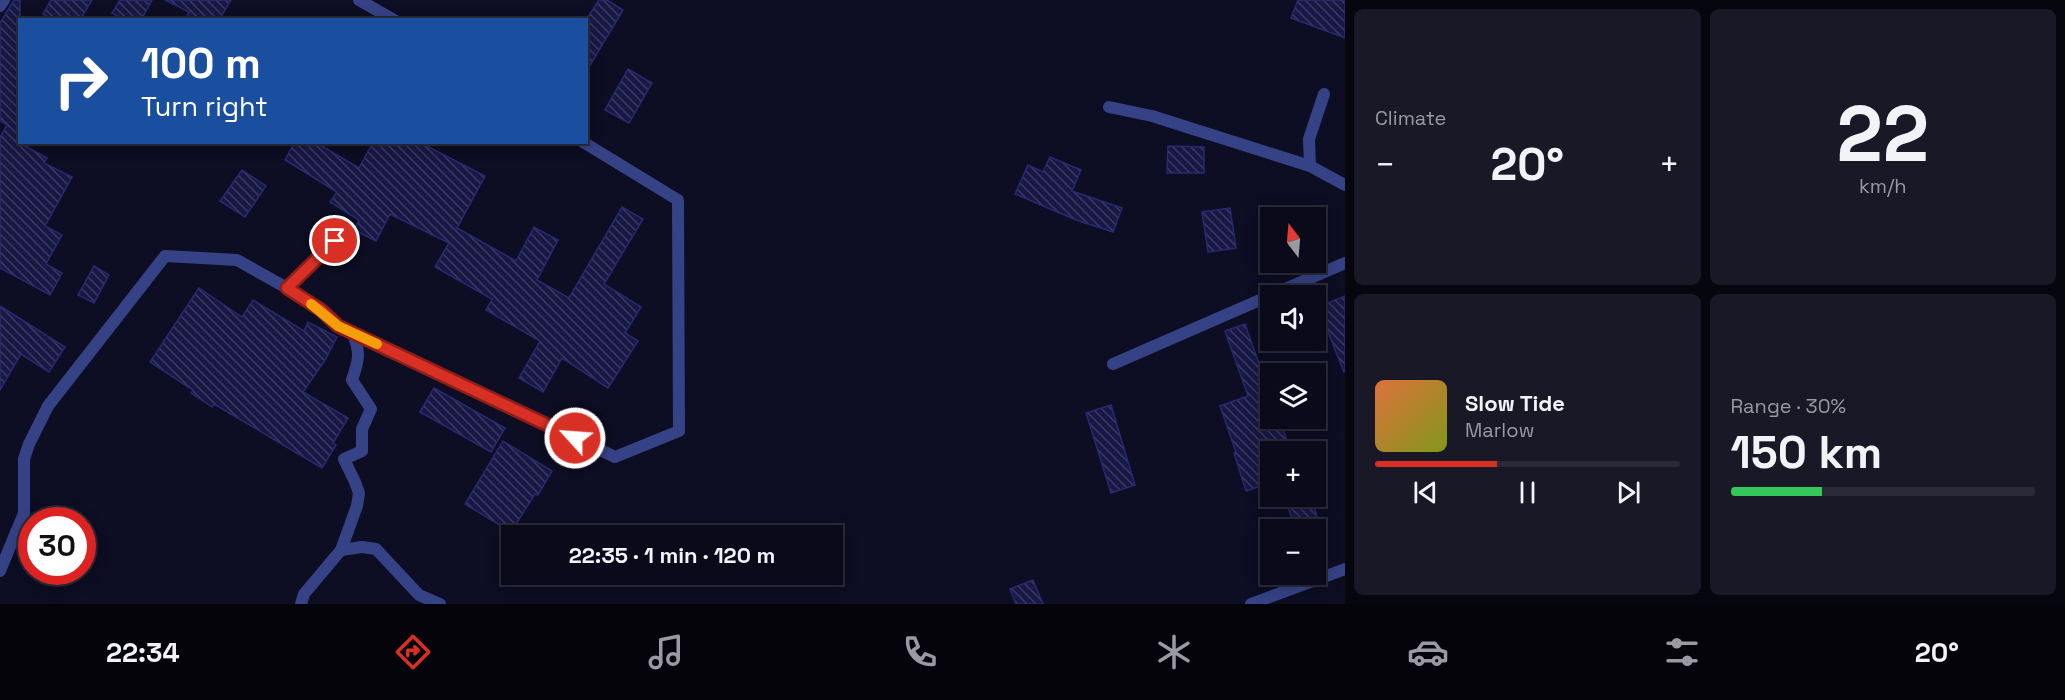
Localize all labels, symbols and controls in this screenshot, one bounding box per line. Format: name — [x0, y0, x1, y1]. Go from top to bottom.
text: 100 m — [141, 37, 261, 90]
icon: right — [42, 42, 120, 120]
text: 22 — [1836, 84, 1929, 184]
text: Turn right — [141, 89, 268, 124]
text: Climate — [1375, 105, 1446, 131]
text: 20° — [1490, 136, 1564, 193]
text: − — [1375, 144, 1395, 186]
text: + — [1659, 144, 1680, 186]
text: km/h — [1859, 173, 1907, 199]
north arrow — [1260, 207, 1326, 273]
map controls — [1260, 207, 1326, 585]
pin — [309, 215, 360, 266]
icon: arrive — [318, 224, 351, 257]
button: sound — [1260, 285, 1326, 351]
button: layers — [1260, 363, 1326, 429]
text: Slow Tide — [1465, 389, 1565, 417]
text: Range · 30% — [1731, 393, 1846, 419]
position arrow — [543, 406, 607, 470]
text: Marlow — [1465, 417, 1534, 443]
text: 150 km — [1731, 424, 1882, 481]
button: + — [1260, 441, 1326, 507]
icon: previous — [1409, 476, 1442, 509]
icon: pause — [1511, 476, 1544, 509]
icon: next — [1612, 476, 1645, 509]
speed limit sign: 30 — [18, 507, 96, 585]
button: − — [1260, 519, 1326, 585]
text: 22:35 · 1 min · 120 m — [569, 541, 775, 569]
icon: directions — [392, 631, 434, 673]
icon: music — [645, 631, 687, 673]
icon: phone — [899, 631, 941, 673]
icon: climate — [1153, 631, 1195, 673]
icon: car — [1407, 631, 1449, 673]
icon: filters — [1661, 631, 1703, 673]
text: 22:34 — [106, 635, 180, 670]
text: 20° — [1915, 635, 1959, 670]

